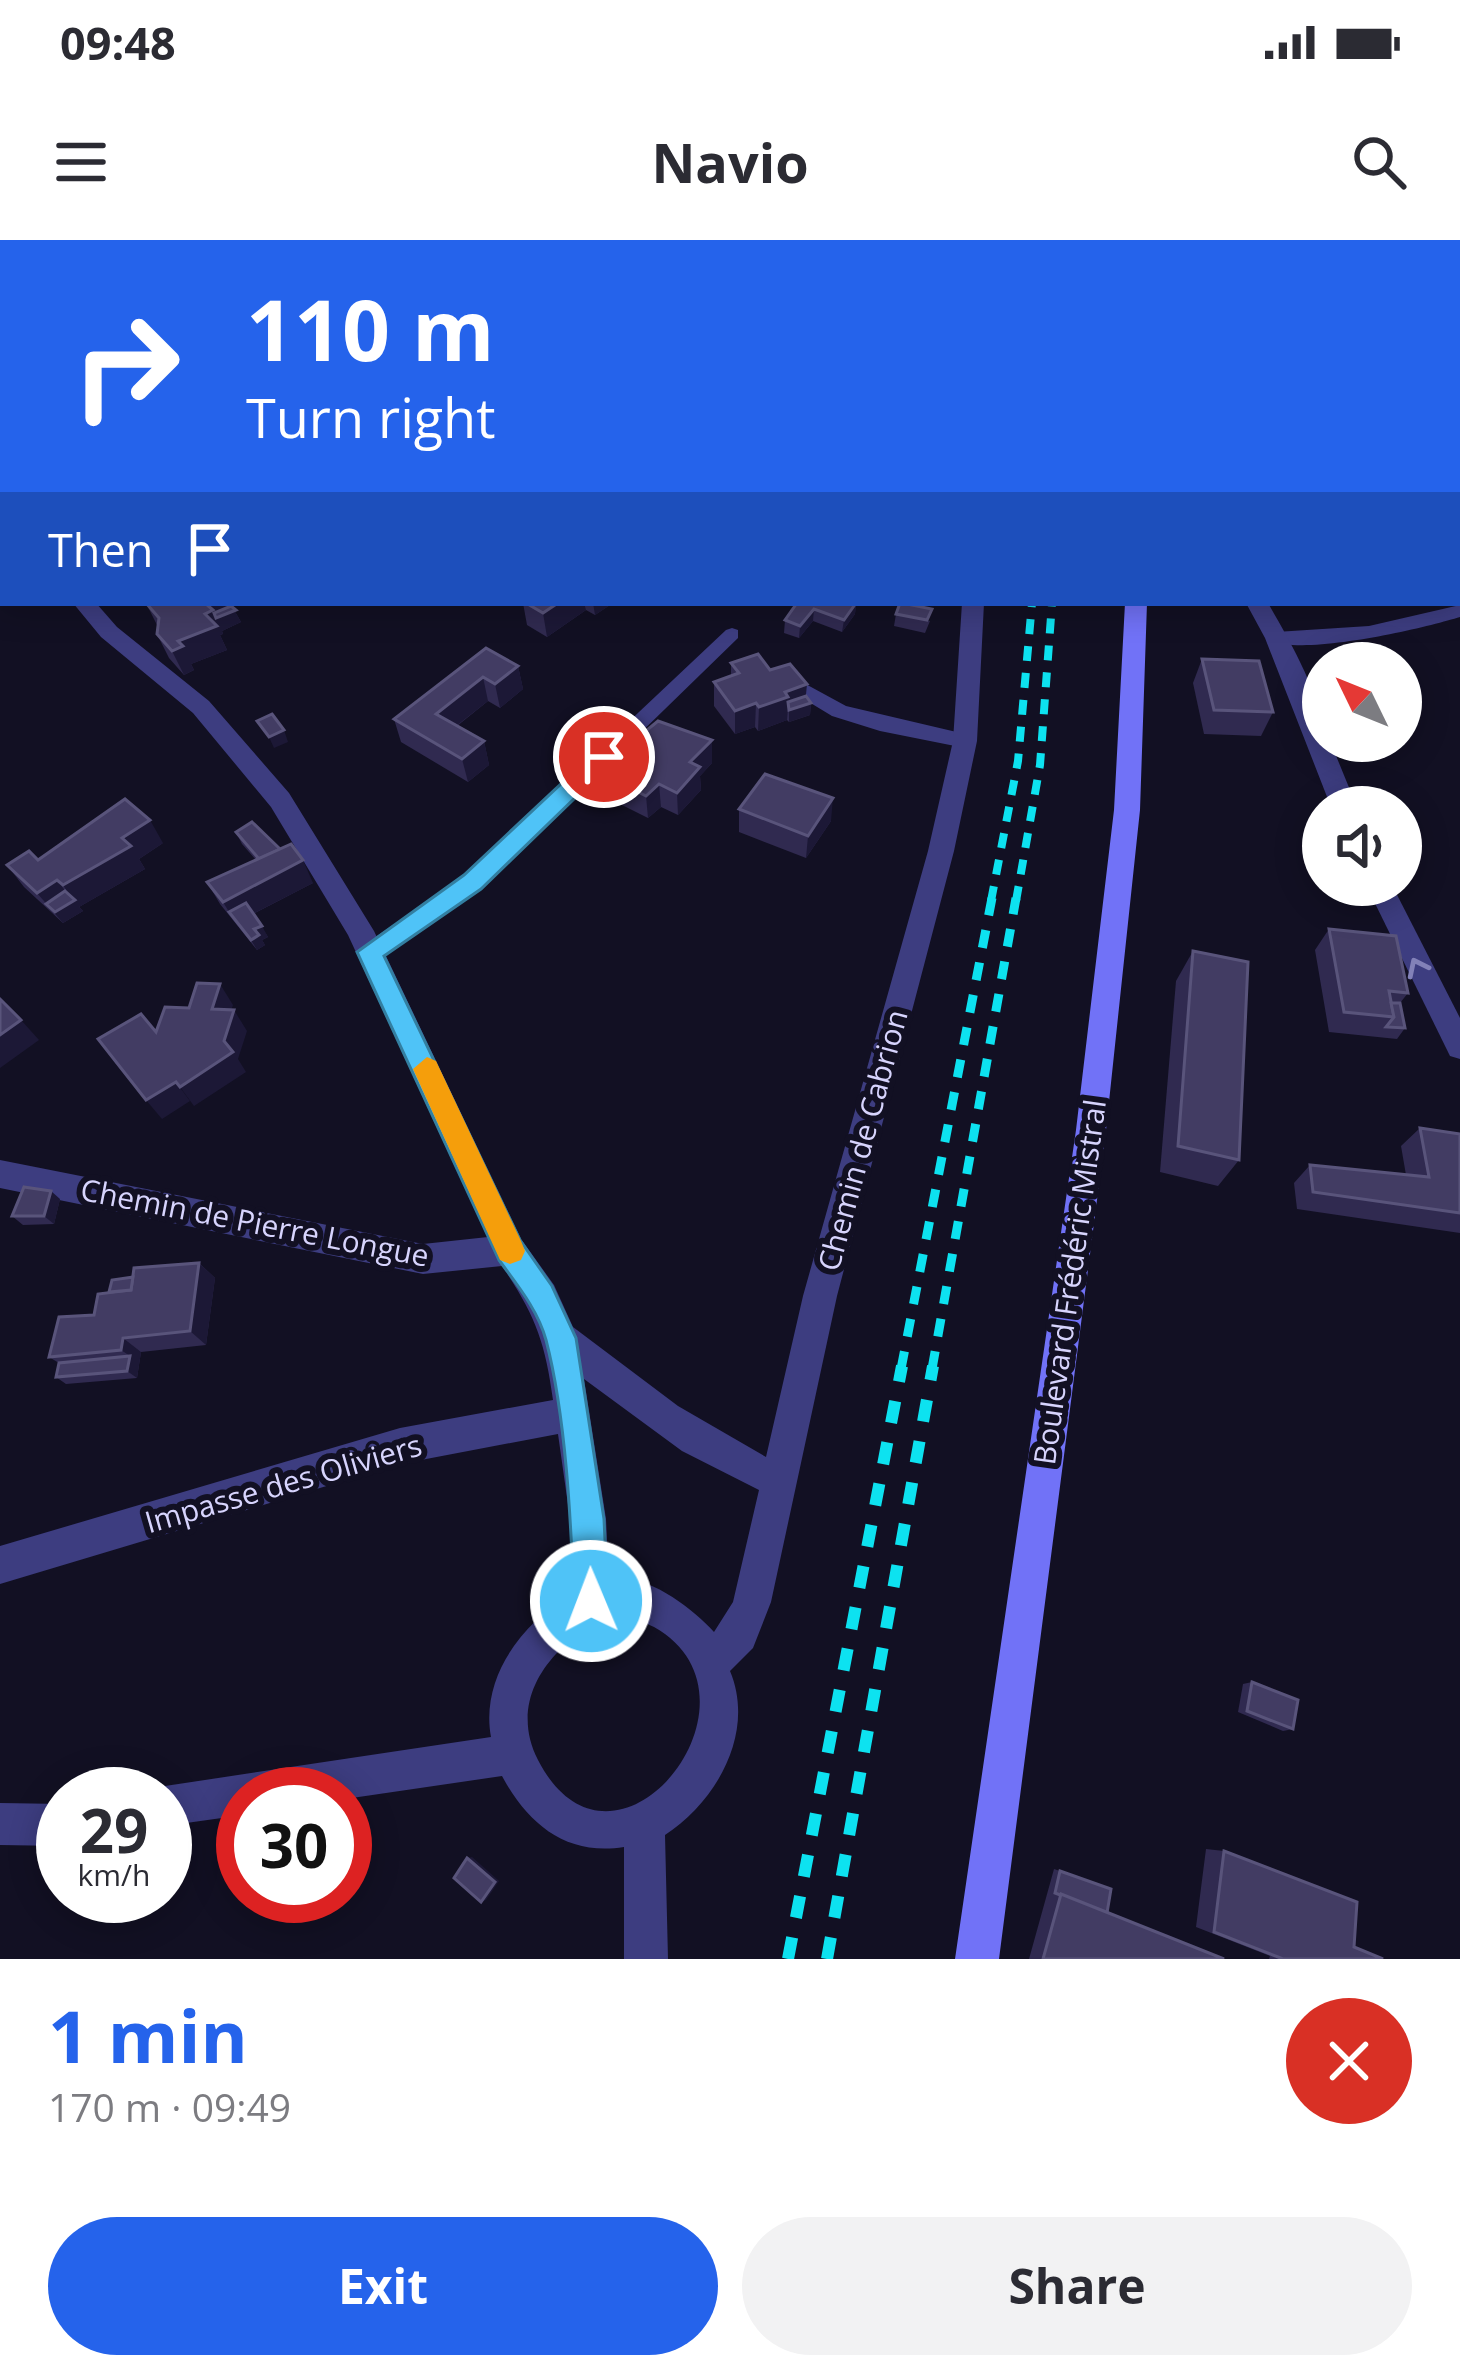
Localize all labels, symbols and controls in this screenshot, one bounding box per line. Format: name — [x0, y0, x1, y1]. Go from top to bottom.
text: 09:48 — [60, 12, 176, 73]
text: Navio — [651, 125, 809, 199]
icon: menu — [48, 129, 114, 195]
icon: search — [1346, 129, 1412, 195]
text: 110 m — [246, 271, 494, 386]
icon: right — [48, 288, 204, 444]
text: Turn right — [246, 380, 495, 454]
icon: arrive — [177, 516, 243, 582]
text: Then — [48, 519, 153, 580]
north arrow — [1302, 642, 1422, 762]
map controls — [1302, 642, 1422, 906]
pin — [553, 706, 655, 808]
icon: arrive — [571, 724, 637, 790]
button: sound — [1302, 786, 1422, 906]
one-way arrow — [1408, 958, 1432, 979]
street label: Chemin de Cabrion — [807, 1005, 917, 1275]
street label: Boulevard Frédéric Mistral — [1023, 1097, 1115, 1467]
street label: Chemin de Pierre Longue — [77, 1168, 433, 1276]
street label: Impasse des Oliviers — [140, 1424, 426, 1542]
position arrow — [528, 1538, 654, 1664]
speed limit sign: 30 — [216, 1767, 372, 1923]
text: 29 — [80, 1789, 148, 1871]
text: km/h — [78, 1854, 150, 1895]
text: 1 min — [48, 1986, 248, 2084]
button: close — [1286, 1998, 1412, 2124]
text: 170 m · 09:49 — [48, 2080, 291, 2133]
button: Exit — [48, 2217, 718, 2355]
button: Share — [742, 2217, 1412, 2355]

